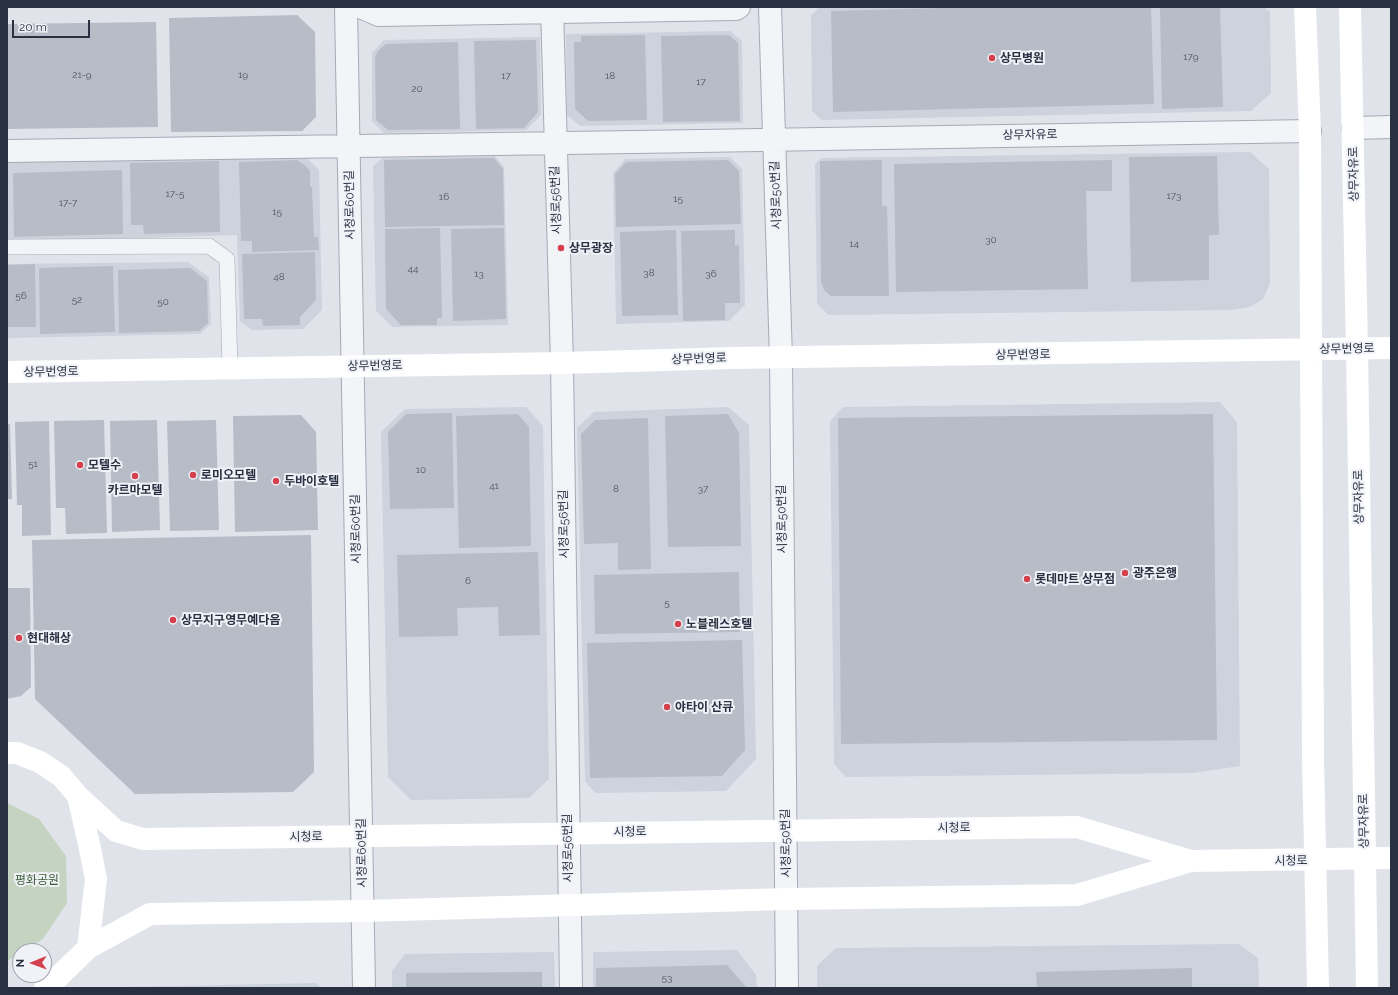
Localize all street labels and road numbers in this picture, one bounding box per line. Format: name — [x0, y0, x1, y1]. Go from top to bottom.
street label: 상무자유로 — [1002, 127, 1058, 143]
street label: 상무자유로 — [1346, 146, 1362, 202]
street label: 시청로50번길 — [768, 160, 784, 230]
street label: 시청로56번길 — [548, 165, 564, 235]
street label: 시청로60번길 — [342, 170, 358, 240]
street label: 상무번영로 — [1319, 341, 1375, 357]
street label: 상무번영로 — [995, 347, 1051, 363]
street label: 상무번영로 — [671, 351, 727, 367]
street label: 상무번영로 — [347, 358, 403, 374]
street label: 상무번영로 — [23, 364, 79, 380]
street label: 상무자유로 — [1351, 469, 1367, 525]
street label: 시청로50번길 — [774, 484, 790, 554]
street label: 시청로56번길 — [556, 489, 572, 559]
street label: 시청로60번길 — [348, 494, 364, 564]
street label: 상무자유로 — [1356, 793, 1372, 849]
street label: 시청로50번길 — [778, 808, 794, 878]
street label: 시청로56번길 — [560, 813, 576, 883]
street label: 시청로60번길 — [354, 818, 370, 888]
street label: 시청로 — [937, 821, 971, 835]
street label: 시청로 — [613, 825, 647, 839]
street label: 시청로 — [289, 830, 323, 844]
street label: 시청로 — [1274, 854, 1308, 868]

